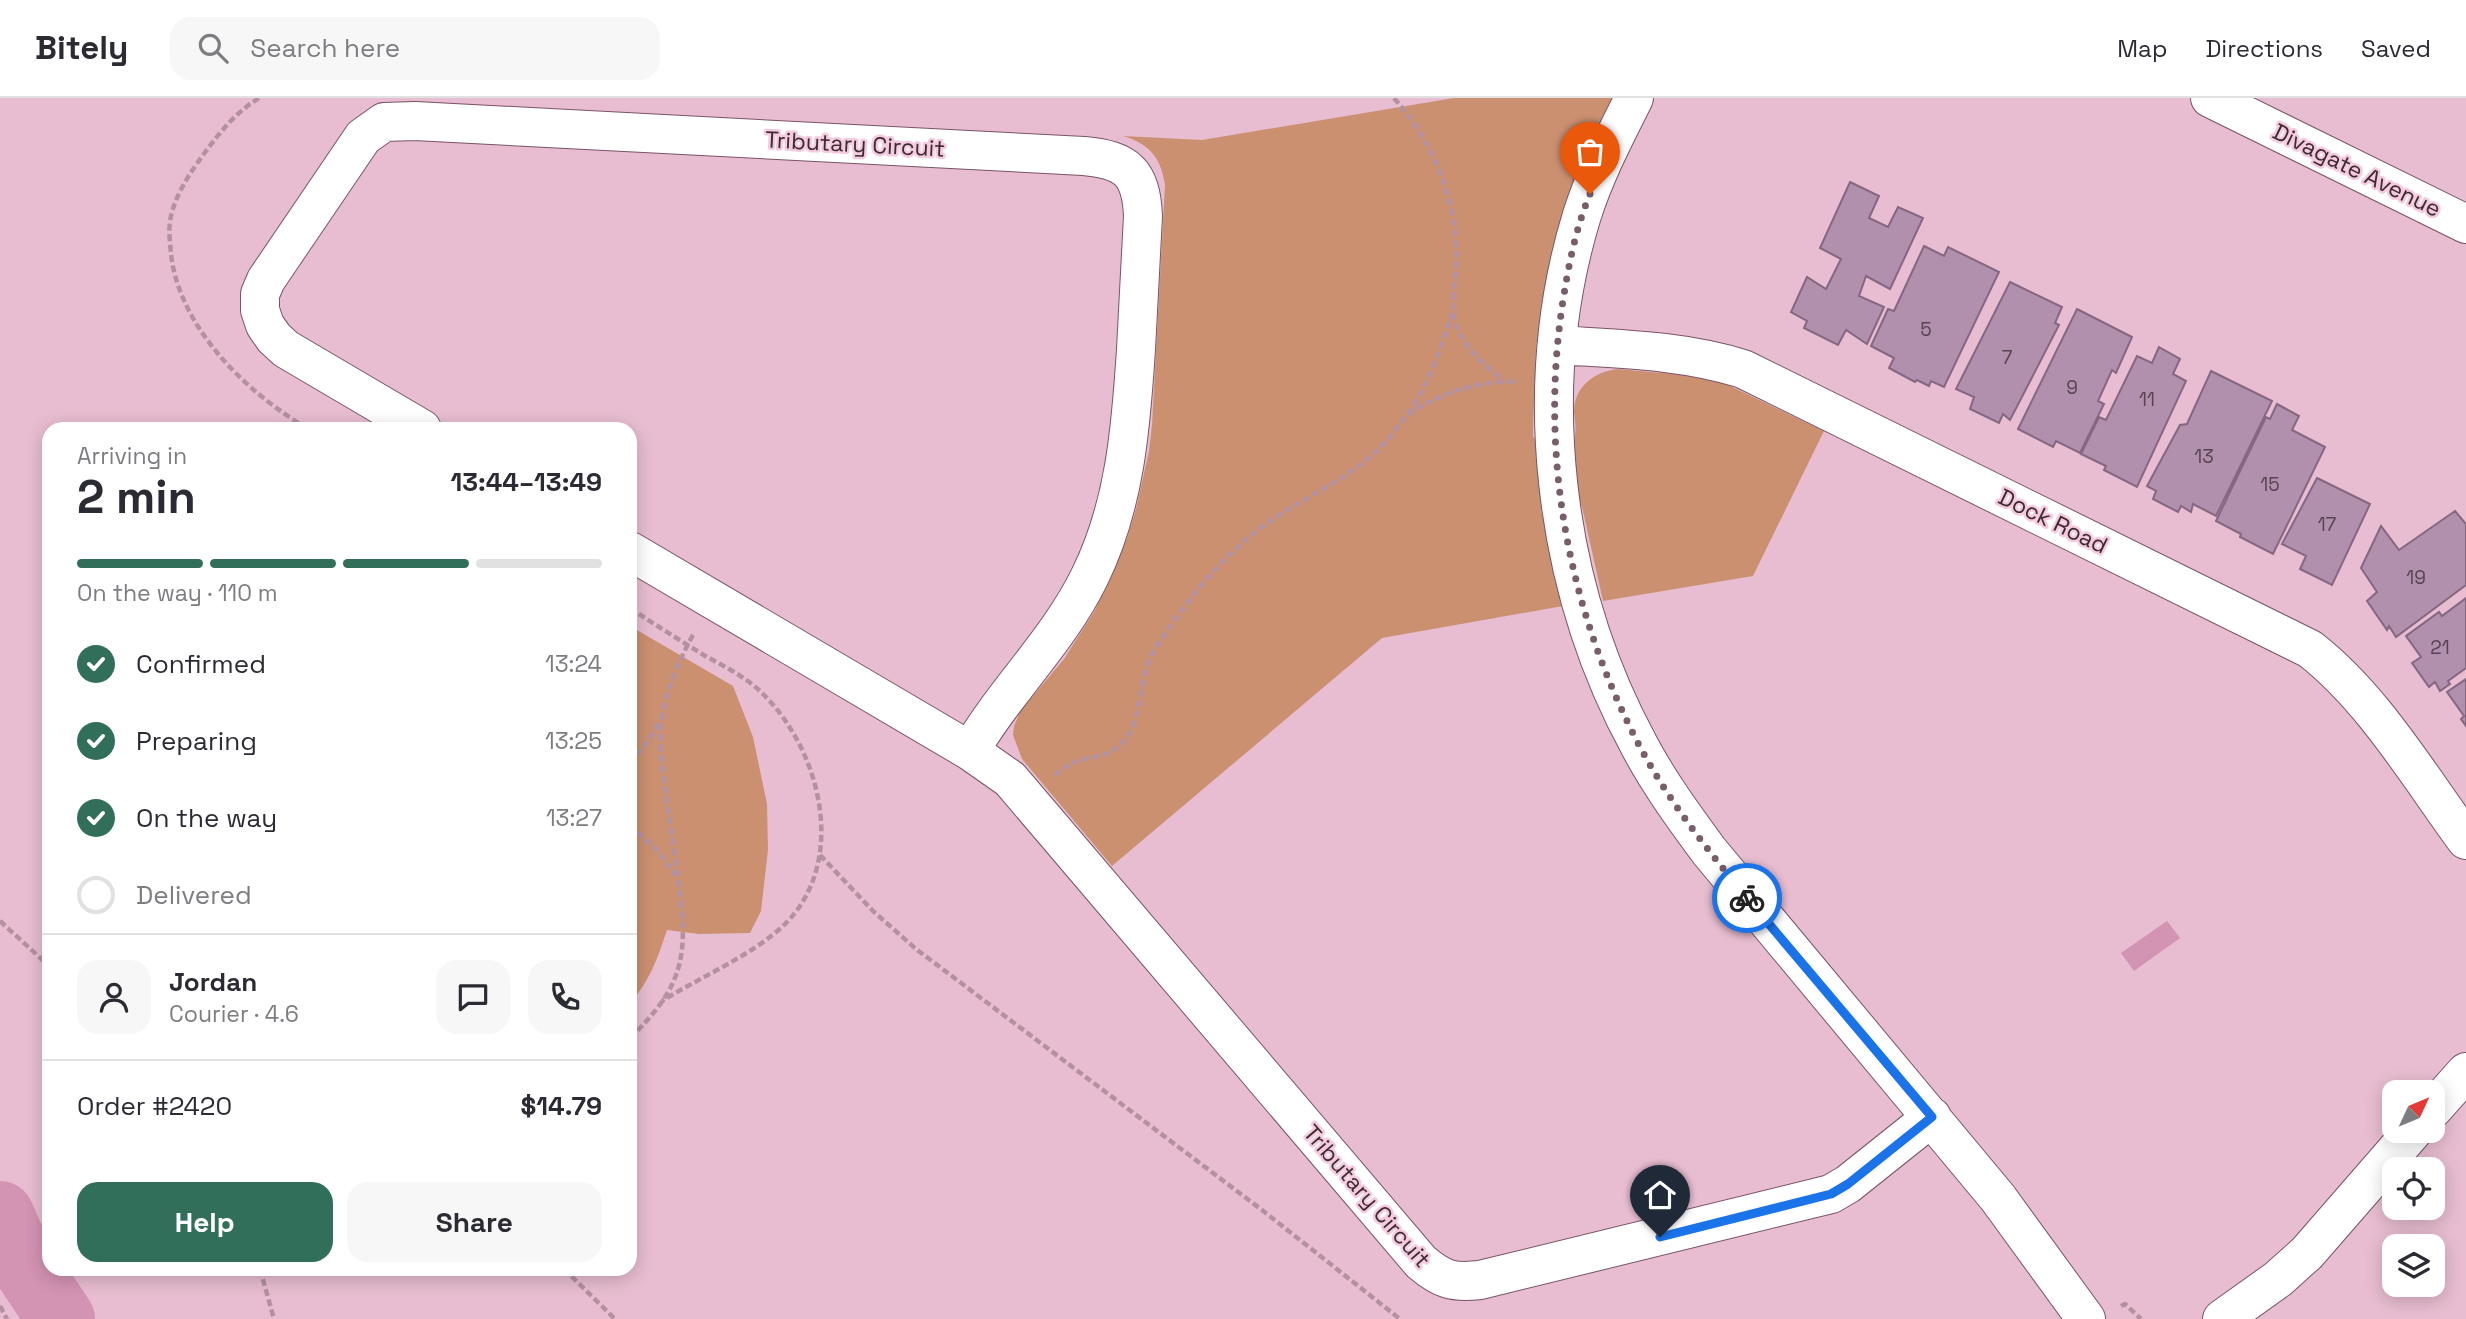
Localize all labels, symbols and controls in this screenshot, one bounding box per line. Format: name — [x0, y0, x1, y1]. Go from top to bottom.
search box — [170, 17, 660, 80]
text: Bitely — [35, 27, 128, 69]
icon: search — [194, 29, 232, 67]
text: Search here — [250, 31, 400, 65]
text: Map — [2117, 33, 2167, 64]
text: Directions — [2205, 33, 2323, 64]
text: Saved — [2361, 33, 2431, 64]
street label: Divagate Avenue — [2268, 116, 2446, 224]
pin — [1560, 122, 1620, 194]
street label: Tributary Circuit — [764, 124, 946, 164]
icon: bag — [1571, 133, 1609, 171]
house number: 5 — [1920, 317, 1932, 342]
house number: 7 — [2002, 345, 2013, 370]
house number: 9 — [2066, 375, 2078, 400]
house number: 11 — [2139, 387, 2155, 412]
text: Arriving in — [77, 441, 187, 471]
house number: 13 — [2194, 444, 2214, 469]
text: 13:44–13:49 — [451, 465, 602, 499]
text: 2 min — [77, 468, 196, 526]
house number: 15 — [2260, 472, 2280, 497]
street label: Dock Road — [1993, 482, 2113, 560]
house number: 17 — [2318, 512, 2337, 537]
house number: 19 — [2406, 565, 2426, 590]
text: On the way · 110 m — [77, 578, 278, 608]
house number: 21 — [2430, 635, 2450, 660]
icon: check — [77, 645, 115, 683]
text: Confirmed — [136, 647, 266, 681]
text: 13:24 — [545, 649, 602, 679]
icon: check — [77, 722, 115, 760]
text: Preparing — [136, 724, 257, 758]
text: 13:25 — [545, 726, 602, 756]
icon: check — [77, 799, 115, 837]
text: On the way — [136, 801, 277, 835]
text: 13:27 — [546, 803, 602, 833]
courier — [1712, 863, 1782, 933]
text: Delivered — [136, 878, 252, 912]
icon: bike — [1728, 879, 1766, 917]
button: person — [77, 960, 151, 1034]
button: chat — [436, 960, 510, 1034]
button: phone — [528, 960, 602, 1034]
text: Jordan — [169, 965, 257, 999]
text: Courier · 4.6 — [169, 999, 299, 1029]
north arrow — [2382, 1080, 2445, 1143]
map controls — [2382, 1080, 2445, 1297]
text: Order #2420 — [77, 1089, 232, 1123]
text: $14.79 — [521, 1089, 602, 1123]
street label: Tributary Circuit — [1297, 1118, 1437, 1274]
button: locate — [2382, 1157, 2445, 1220]
pin — [1630, 1165, 1690, 1237]
icon: home — [1641, 1176, 1679, 1214]
button: Help — [77, 1182, 333, 1262]
button: Share — [347, 1182, 602, 1262]
button: layers — [2382, 1234, 2445, 1297]

